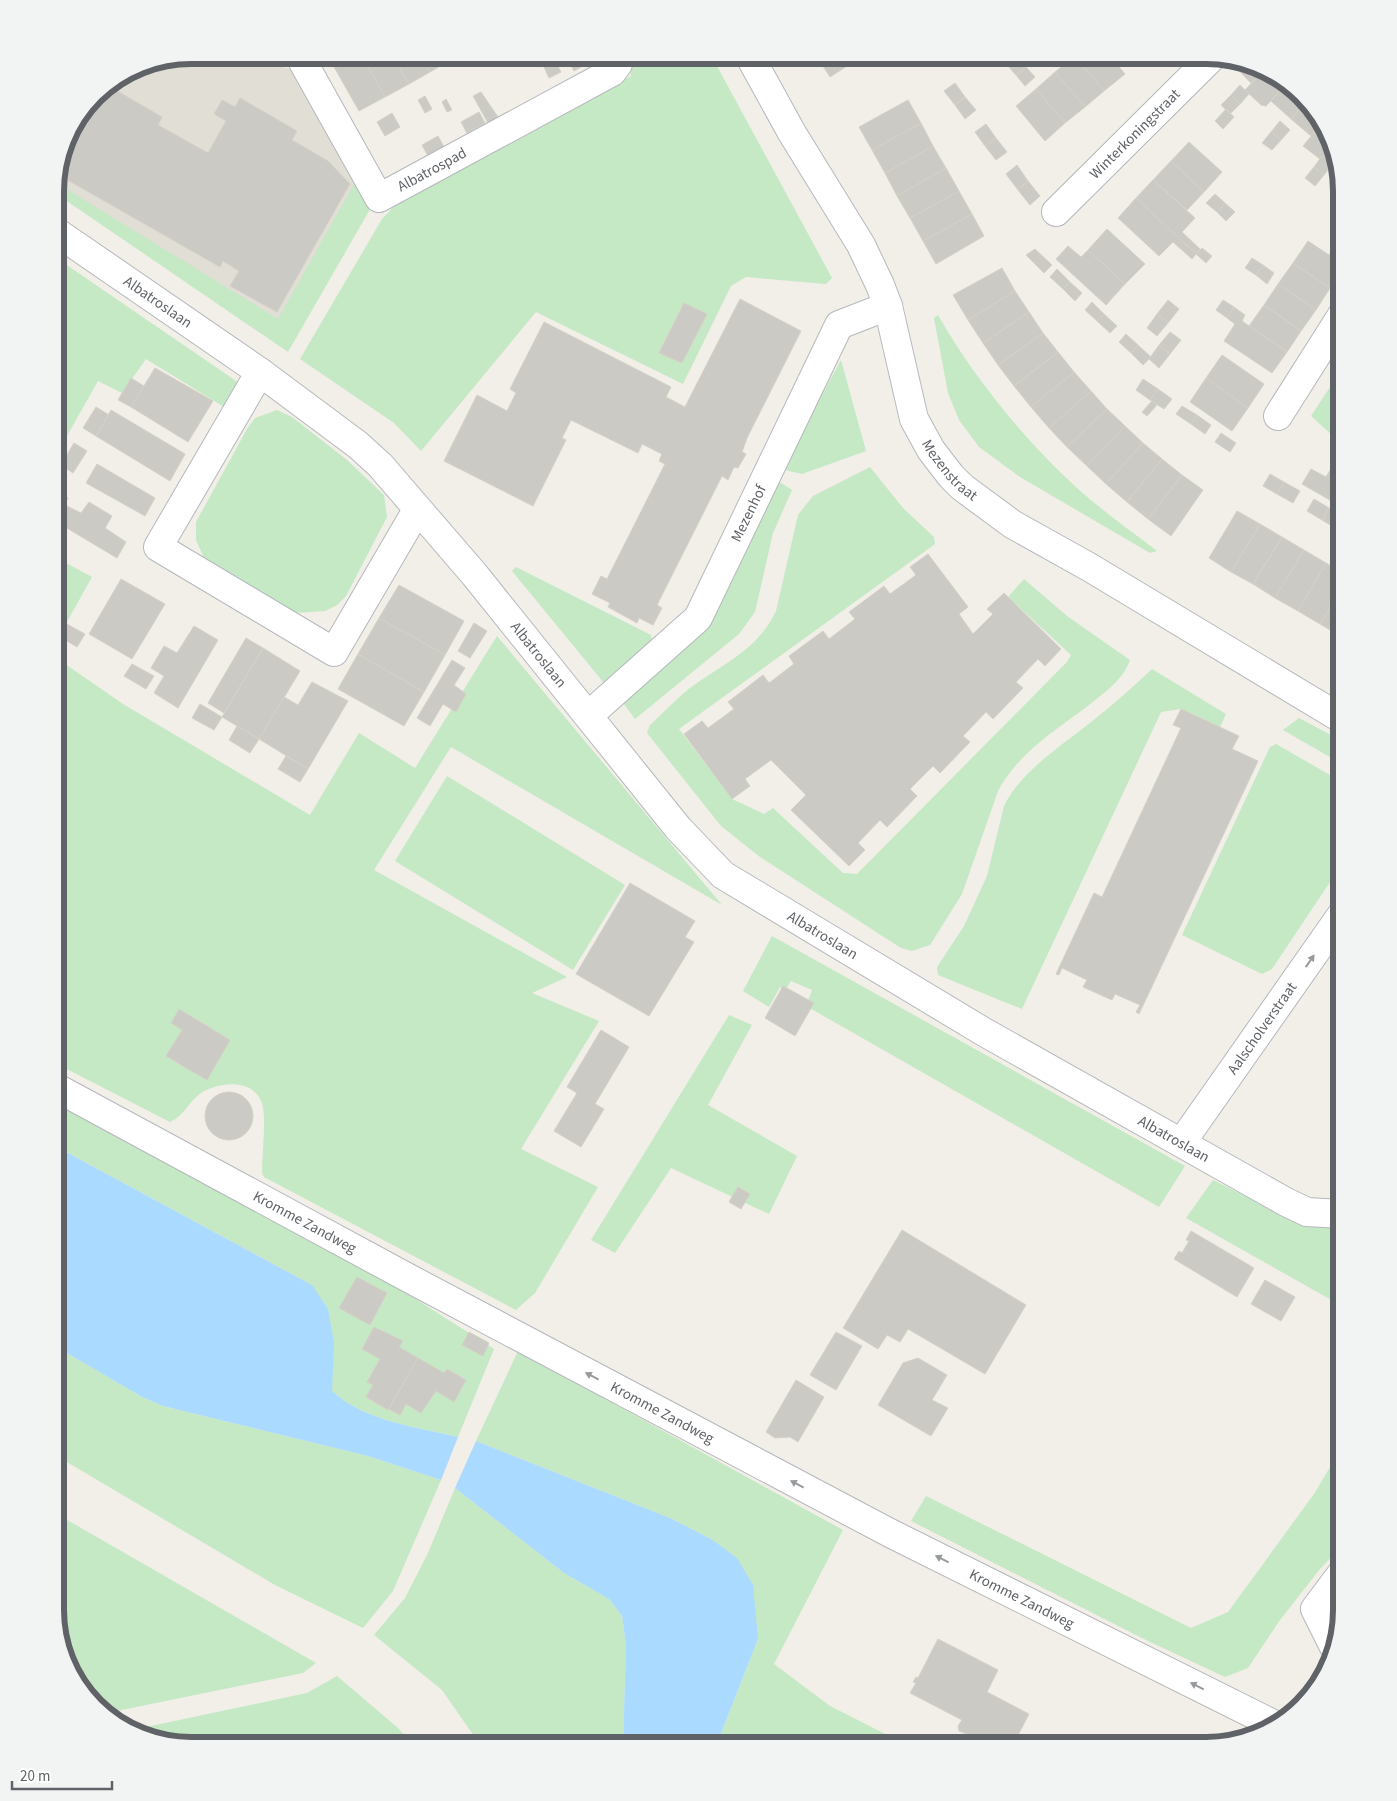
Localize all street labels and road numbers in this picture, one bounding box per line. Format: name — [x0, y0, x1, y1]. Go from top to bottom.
street label: Winterkoningstraat — [1085, 84, 1185, 184]
street label: Albatrospad — [394, 143, 471, 197]
street label: Albatroslaan — [119, 271, 196, 333]
street label: Mezenstraat — [916, 436, 982, 506]
street label: Mezenhof — [726, 481, 772, 546]
street label: Albatroslaan — [505, 617, 571, 692]
street label: Albatroslaan — [783, 906, 862, 965]
street label: Aalscholverstraat — [1222, 978, 1302, 1079]
street label: Albatroslaan — [1134, 1111, 1213, 1168]
street label: Kromme Zandweg — [249, 1186, 360, 1259]
street label: Kromme Zandweg — [606, 1377, 718, 1449]
street label: Kromme Zandweg — [966, 1564, 1078, 1634]

